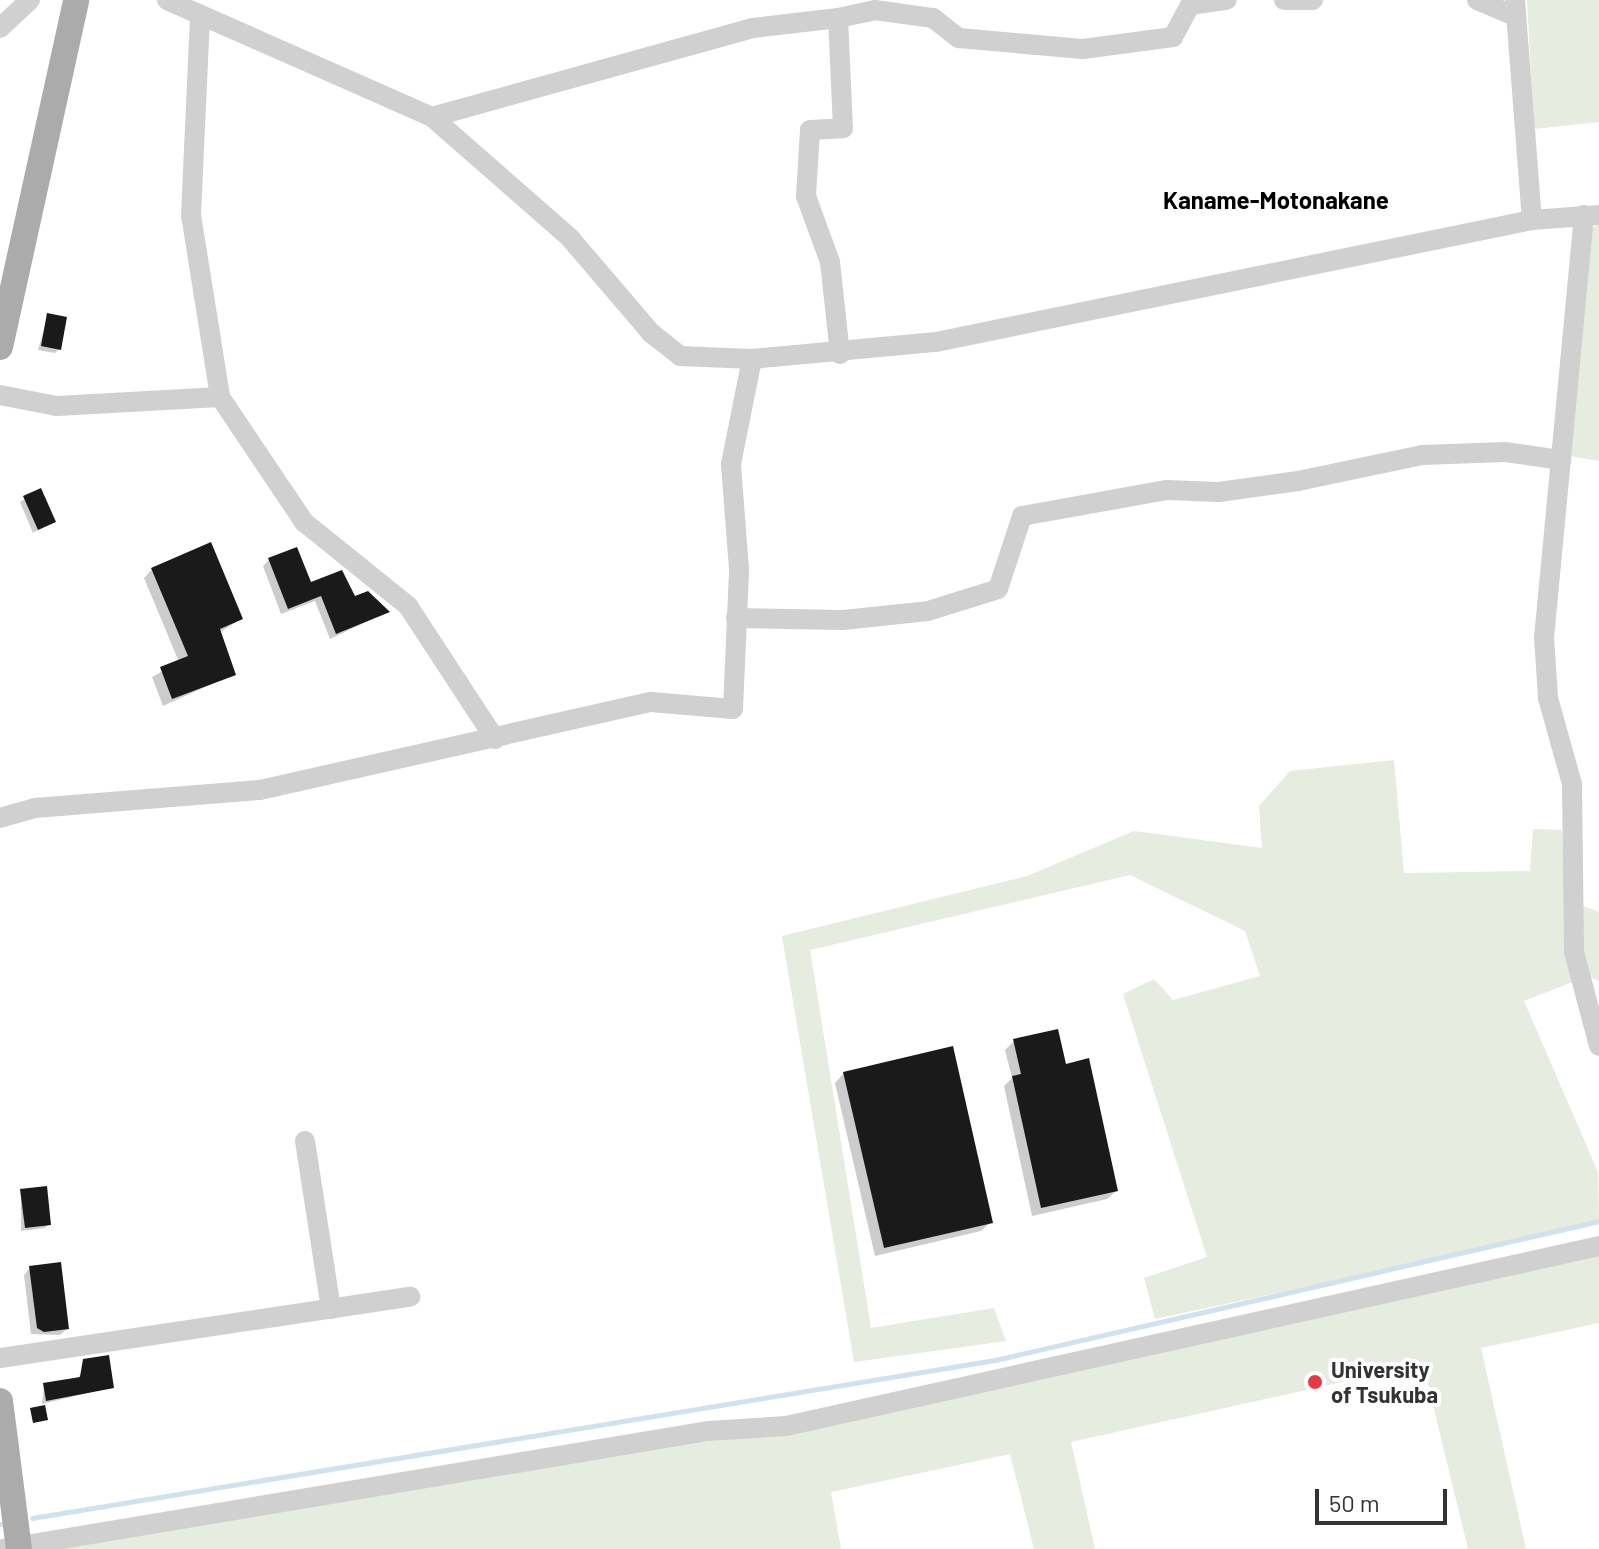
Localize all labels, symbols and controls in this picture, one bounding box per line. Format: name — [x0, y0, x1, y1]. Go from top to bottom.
district label: Kaname-Motonakane — [1163, 186, 1389, 214]
place label: University of Tsukuba — [1331, 1356, 1438, 1408]
marker: University of Tsukuba — [1306, 1373, 1324, 1391]
scale bar — [1319, 1473, 1451, 1523]
text: 50 m — [1329, 1488, 1380, 1517]

